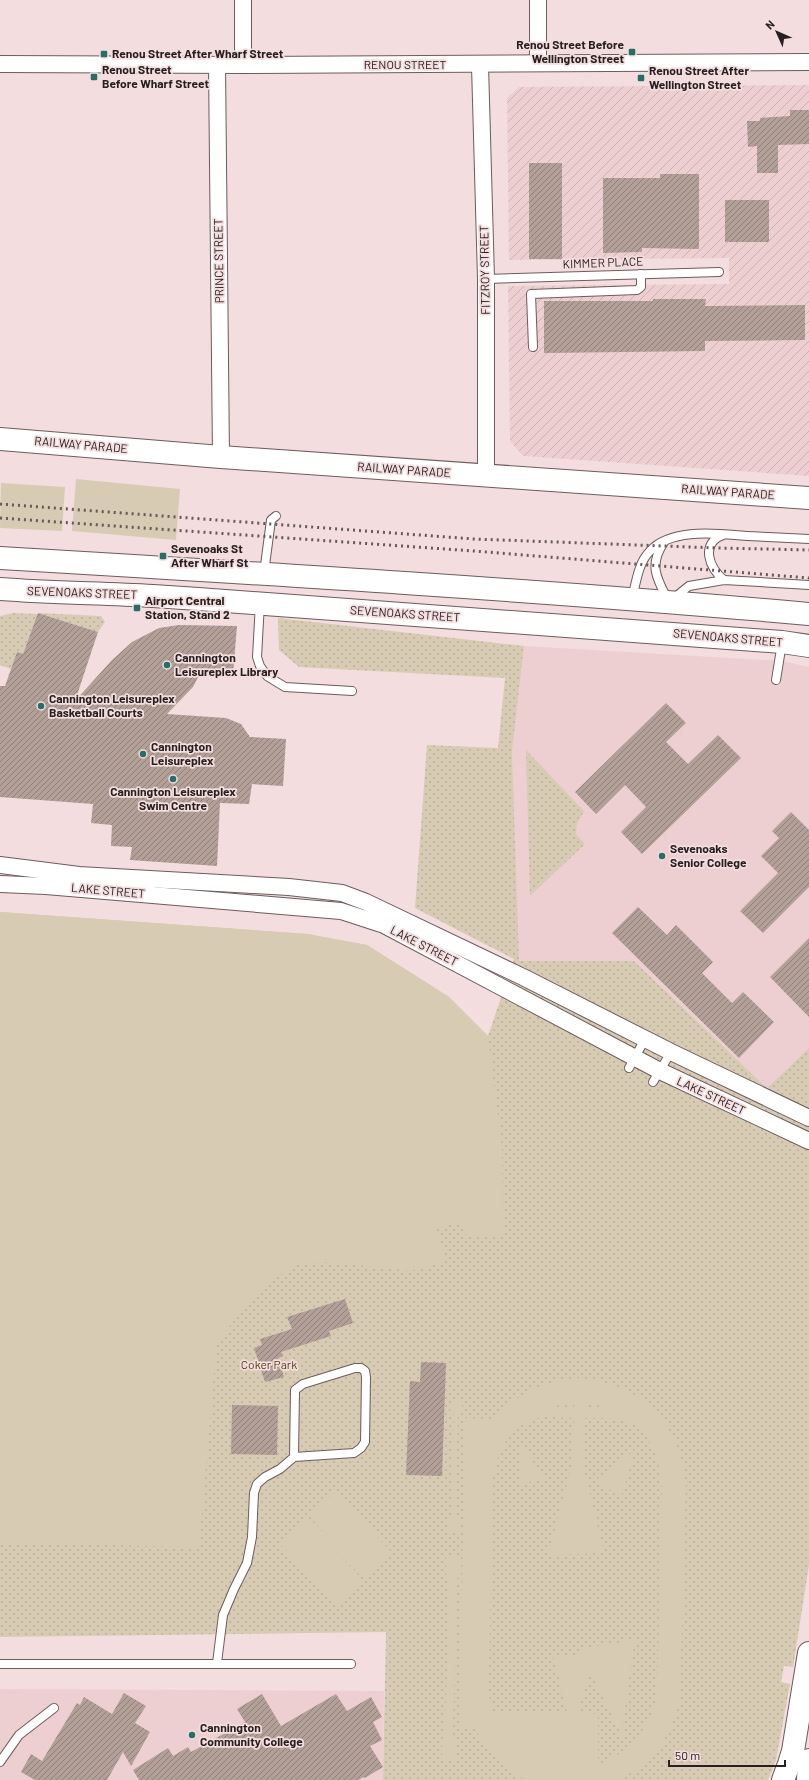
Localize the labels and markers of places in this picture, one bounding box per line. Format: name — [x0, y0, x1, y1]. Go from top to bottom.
place label: Renou Street Before Wellington Street — [516, 37, 624, 65]
place label: Renou Street After Wharf Street — [112, 46, 284, 60]
marker: Renou Street Before Wellington Street — [627, 47, 637, 57]
marker: Renou Street After Wharf Street — [99, 49, 109, 59]
place label: Renou Street Before Wharf Street — [102, 62, 209, 90]
place label: Renou Street After Wellington Street — [649, 63, 749, 91]
marker: Renou Street Before Wharf Street — [89, 72, 99, 82]
marker: Renou Street After Wellington Street — [636, 73, 646, 83]
place label: Sevenoaks St After Wharf St — [171, 541, 249, 569]
marker: Sevenoaks St After Wharf St — [158, 551, 168, 561]
place label: Airport Central Station, Stand 2 — [145, 593, 230, 621]
marker: Airport Central Station, Stand 2 — [132, 603, 142, 613]
place label: Cannington Leisureplex Library — [175, 650, 278, 678]
marker: Cannington Leisureplex Library — [162, 660, 172, 670]
place label: Cannington Leisureplex Basketball Courts — [49, 691, 175, 719]
marker: Cannington Leisureplex Basketball Courts — [36, 701, 46, 711]
place label: Cannington Leisureplex — [151, 739, 214, 767]
marker: Cannington Leisureplex — [138, 749, 148, 759]
marker: Cannington Leisureplex Swim Centre — [168, 774, 178, 784]
place label: Cannington Leisureplex Swim Centre — [110, 784, 236, 812]
place label: Sevenoaks Senior College — [670, 841, 747, 869]
marker: Sevenoaks Senior College — [657, 851, 667, 861]
place label: Cannington Community College — [200, 1720, 303, 1748]
marker: Cannington Community College — [187, 1730, 197, 1740]

